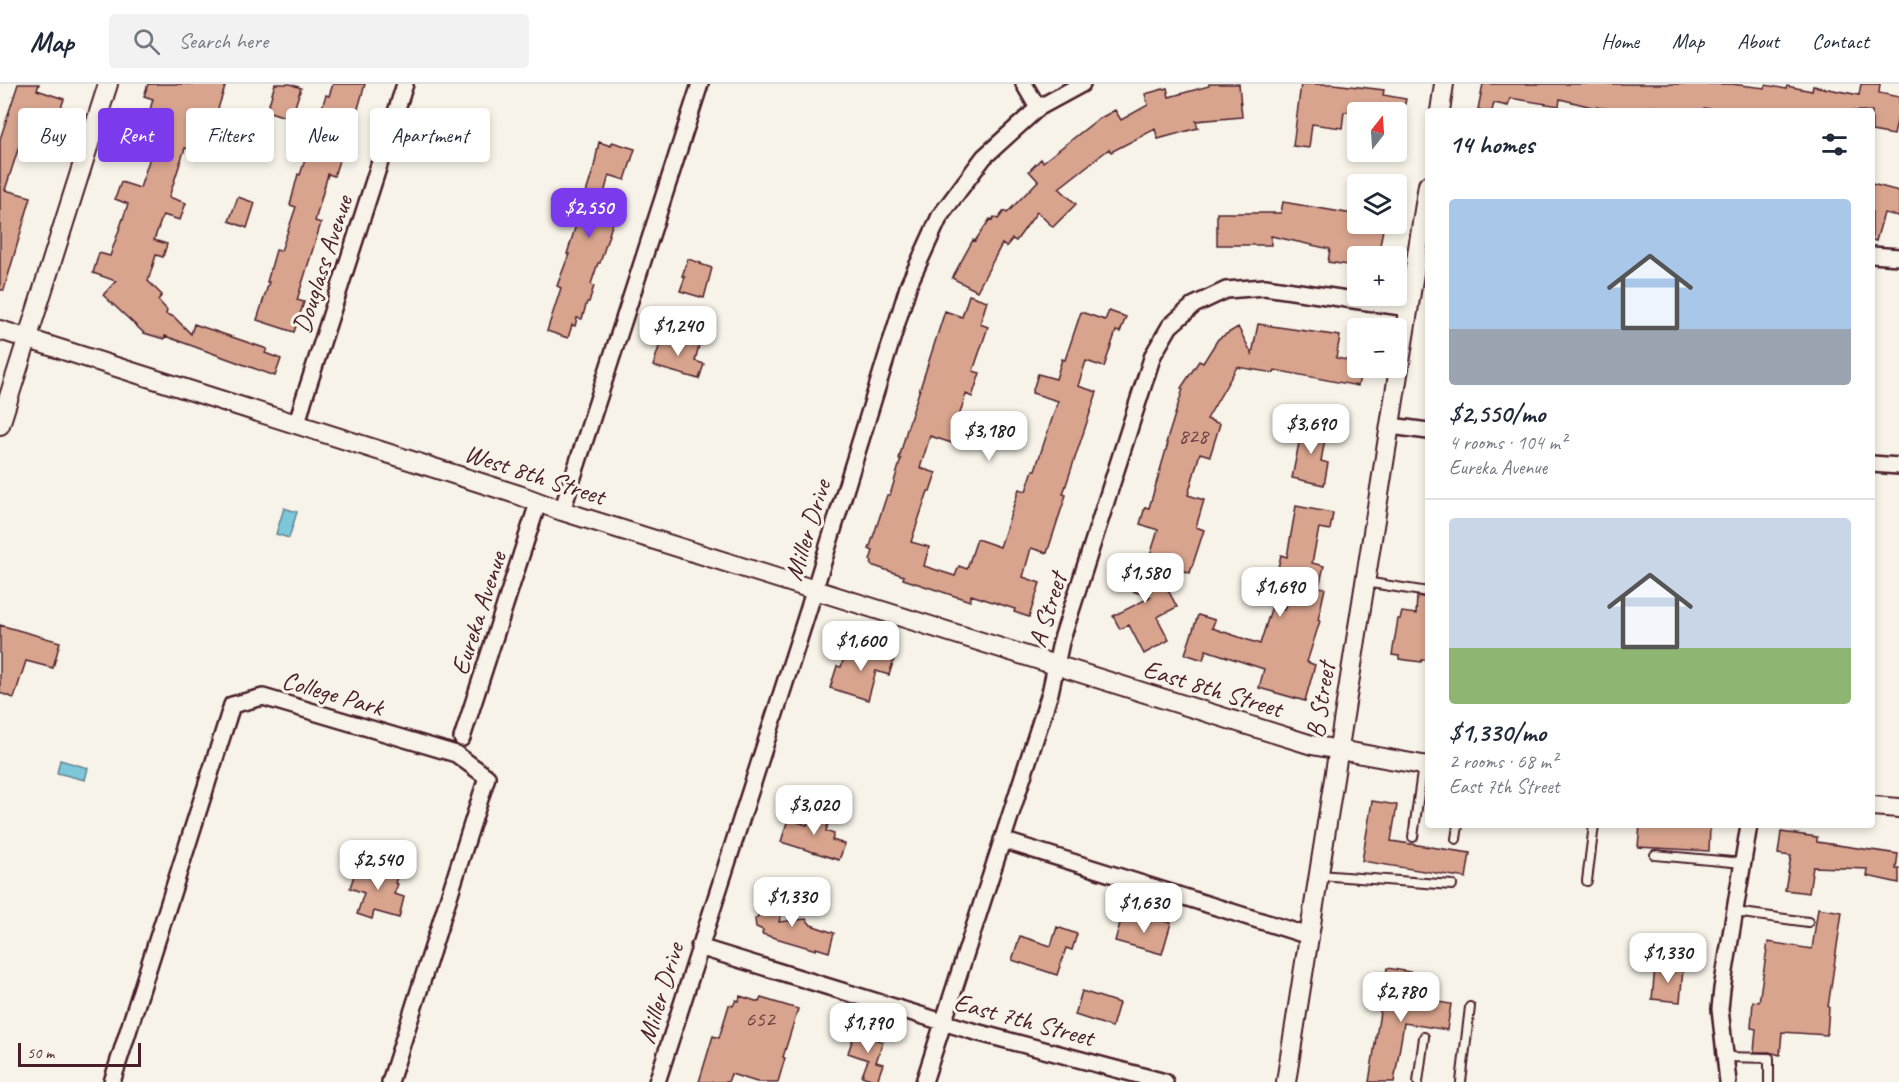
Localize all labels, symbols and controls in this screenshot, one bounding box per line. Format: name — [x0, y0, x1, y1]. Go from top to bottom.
search box — [109, 14, 529, 68]
text: Map — [30, 24, 73, 59]
icon: search — [130, 25, 163, 58]
text: Search here — [178, 27, 268, 55]
text: Home — [1601, 28, 1639, 54]
text: Map — [1672, 28, 1704, 54]
text: About — [1737, 28, 1779, 54]
text: Contact — [1812, 28, 1869, 54]
north arrow — [1347, 102, 1407, 162]
map controls — [1347, 102, 1407, 378]
chip: Buy — [18, 108, 86, 162]
chip: Rent — [98, 108, 174, 162]
chip: Filters — [186, 108, 274, 162]
chip: New — [286, 108, 358, 162]
chip: Apartment — [370, 108, 490, 162]
text: 14 homes — [1449, 128, 1534, 161]
icon: filters — [1818, 128, 1851, 161]
button: layers — [1347, 174, 1407, 234]
pin: $2,550 — [540, 188, 638, 239]
street label: Douglass Avenue — [285, 190, 361, 337]
text: $2,550 — [565, 195, 613, 220]
icon: home — [1596, 238, 1704, 346]
button: + — [1347, 246, 1407, 306]
pin: $1,240 — [629, 306, 727, 357]
text: $1,240 — [654, 313, 702, 338]
button: − — [1347, 318, 1407, 378]
text: $2,550/mo — [1449, 397, 1545, 430]
pin: $3,690 — [1262, 404, 1360, 455]
pin: $3,180 — [940, 411, 1038, 462]
text: $3,690 — [1286, 411, 1336, 436]
text: $3,180 — [965, 418, 1013, 443]
house number: 828 — [1178, 422, 1210, 450]
text: 4 rooms · 104 m² — [1449, 430, 1566, 455]
street label: West 8th Street — [460, 436, 612, 513]
text: Eureka Avenue — [1449, 455, 1547, 480]
street label: Miller Drive — [777, 473, 839, 584]
street label: Eureka Avenue — [443, 546, 514, 679]
pin: $1,580 — [1096, 553, 1194, 604]
icon: home — [1596, 557, 1704, 665]
text: $1,580 — [1121, 560, 1169, 585]
street label: A Street — [1021, 566, 1075, 651]
pin: $1,690 — [1231, 567, 1329, 618]
text: $1,690 — [1255, 574, 1305, 599]
pin: $1,600 — [812, 621, 910, 672]
text: $1,600 — [836, 628, 886, 653]
street label: East 8th Street — [1139, 652, 1289, 726]
street label: B Street — [1298, 657, 1343, 740]
street label: College Park — [278, 663, 389, 724]
text: $1,330/mo — [1449, 716, 1546, 749]
text: 2 rooms · 68 m² — [1449, 749, 1557, 774]
text: East 7th Street — [1449, 774, 1559, 799]
pin: $3,020 — [765, 785, 863, 836]
text: $3,020 — [790, 792, 838, 817]
pin: $2,540 — [329, 840, 427, 891]
text: $2,540 — [354, 847, 402, 872]
pin: $1,330 — [743, 877, 841, 928]
pin: $1,630 — [1095, 883, 1193, 934]
text: $1,330 — [768, 884, 816, 909]
text: $1,630 — [1119, 890, 1169, 915]
pin: $1,330 — [1619, 933, 1717, 984]
street label: Miller Drive — [630, 936, 692, 1047]
text: $1,330 — [1644, 940, 1692, 965]
pin: $2,780 — [1352, 972, 1450, 1023]
text: $2,780 — [1377, 979, 1425, 1004]
street label: East 7th Street — [950, 985, 1100, 1055]
pin: $1,790 — [819, 1003, 917, 1054]
house number: 652 — [745, 1005, 777, 1033]
text: $1,790 — [844, 1010, 892, 1035]
scale bar — [18, 1040, 141, 1068]
text: 50 m — [27, 1043, 54, 1063]

